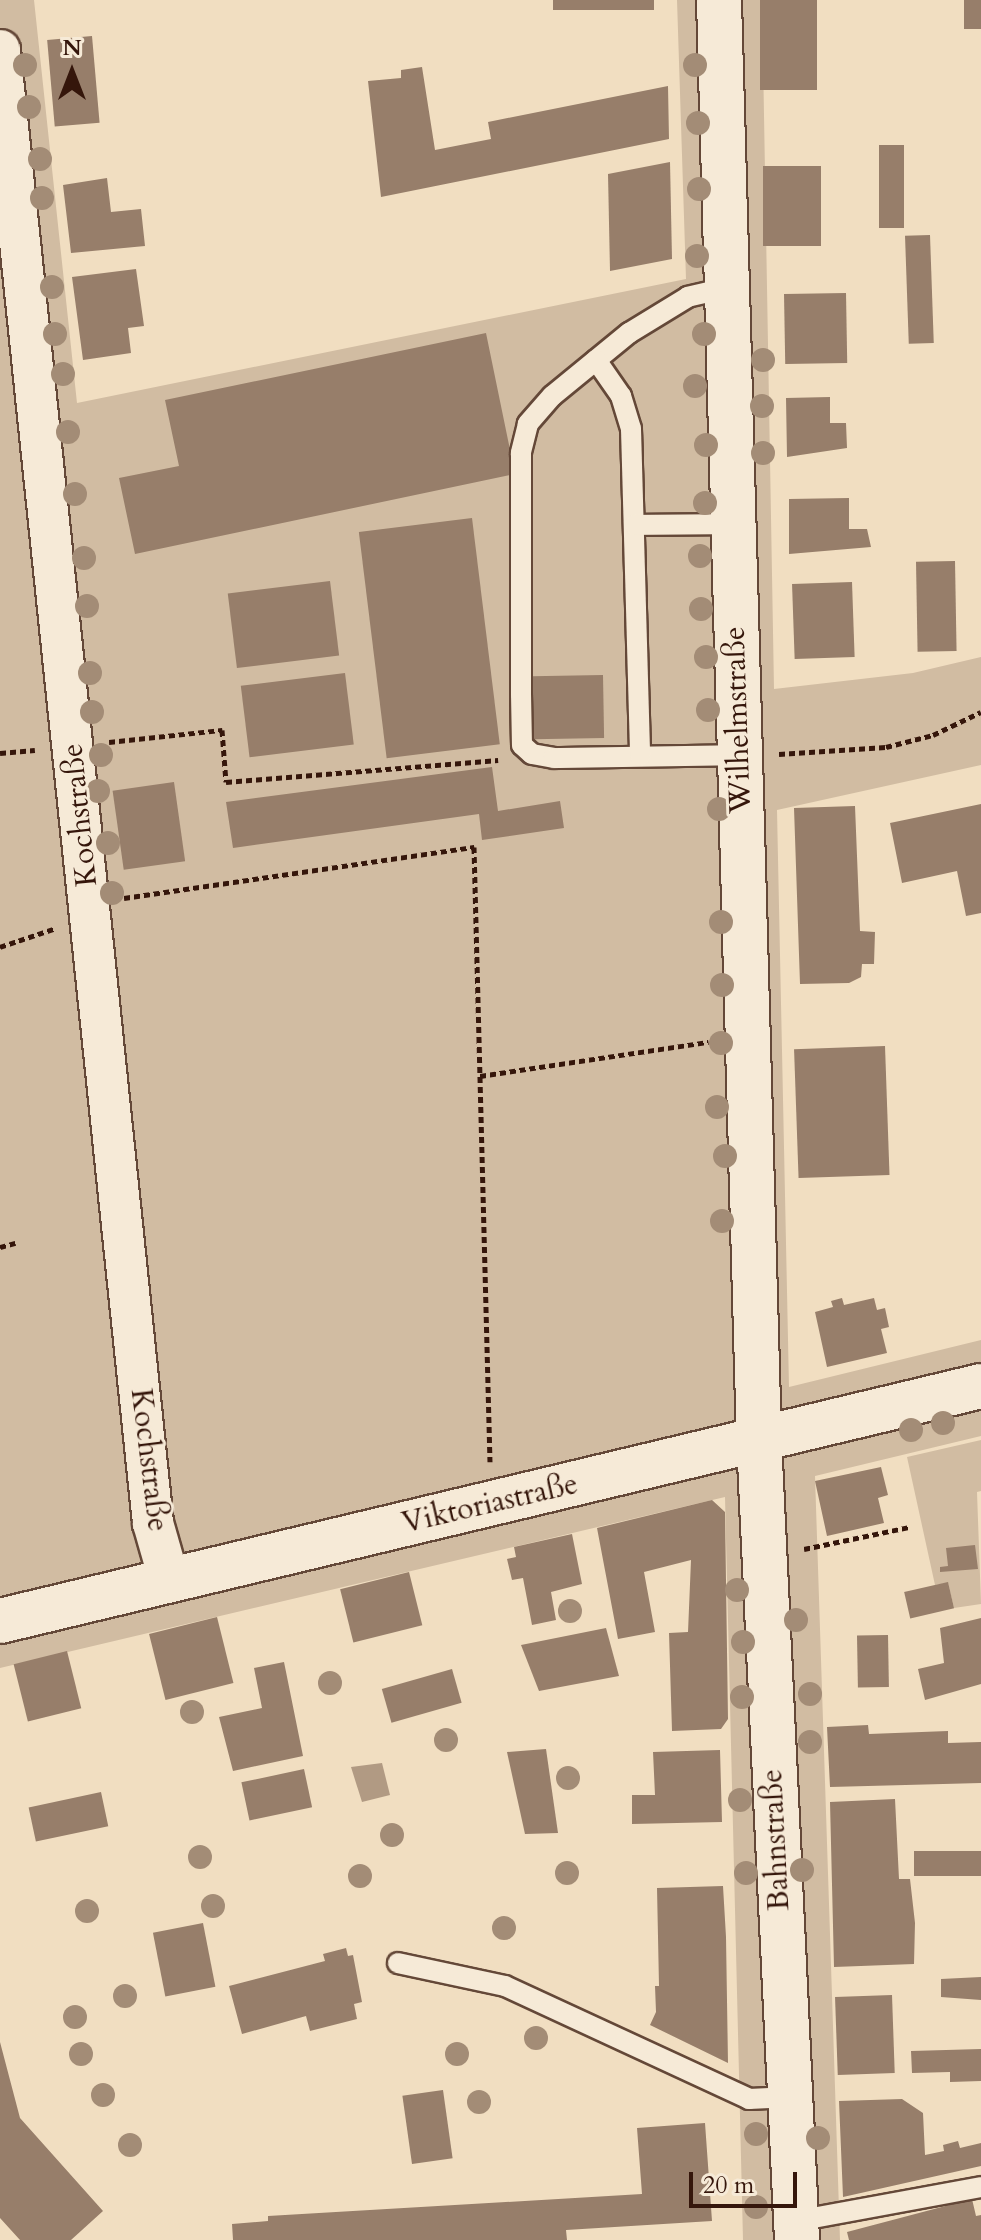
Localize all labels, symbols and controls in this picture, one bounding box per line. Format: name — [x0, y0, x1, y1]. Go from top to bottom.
north arrow — [32, 32, 112, 112]
text: N — [62, 33, 82, 63]
street label: Wilhelmstraße — [717, 626, 759, 814]
street label: Kochstraße — [55, 742, 105, 888]
street label: Kochstraße — [122, 1387, 176, 1533]
street label: Viktoriastraße — [399, 1466, 581, 1542]
street label: Bahnstraße — [754, 1768, 798, 1912]
scale bar — [693, 2156, 801, 2206]
text: 20 m — [703, 2169, 754, 2202]

